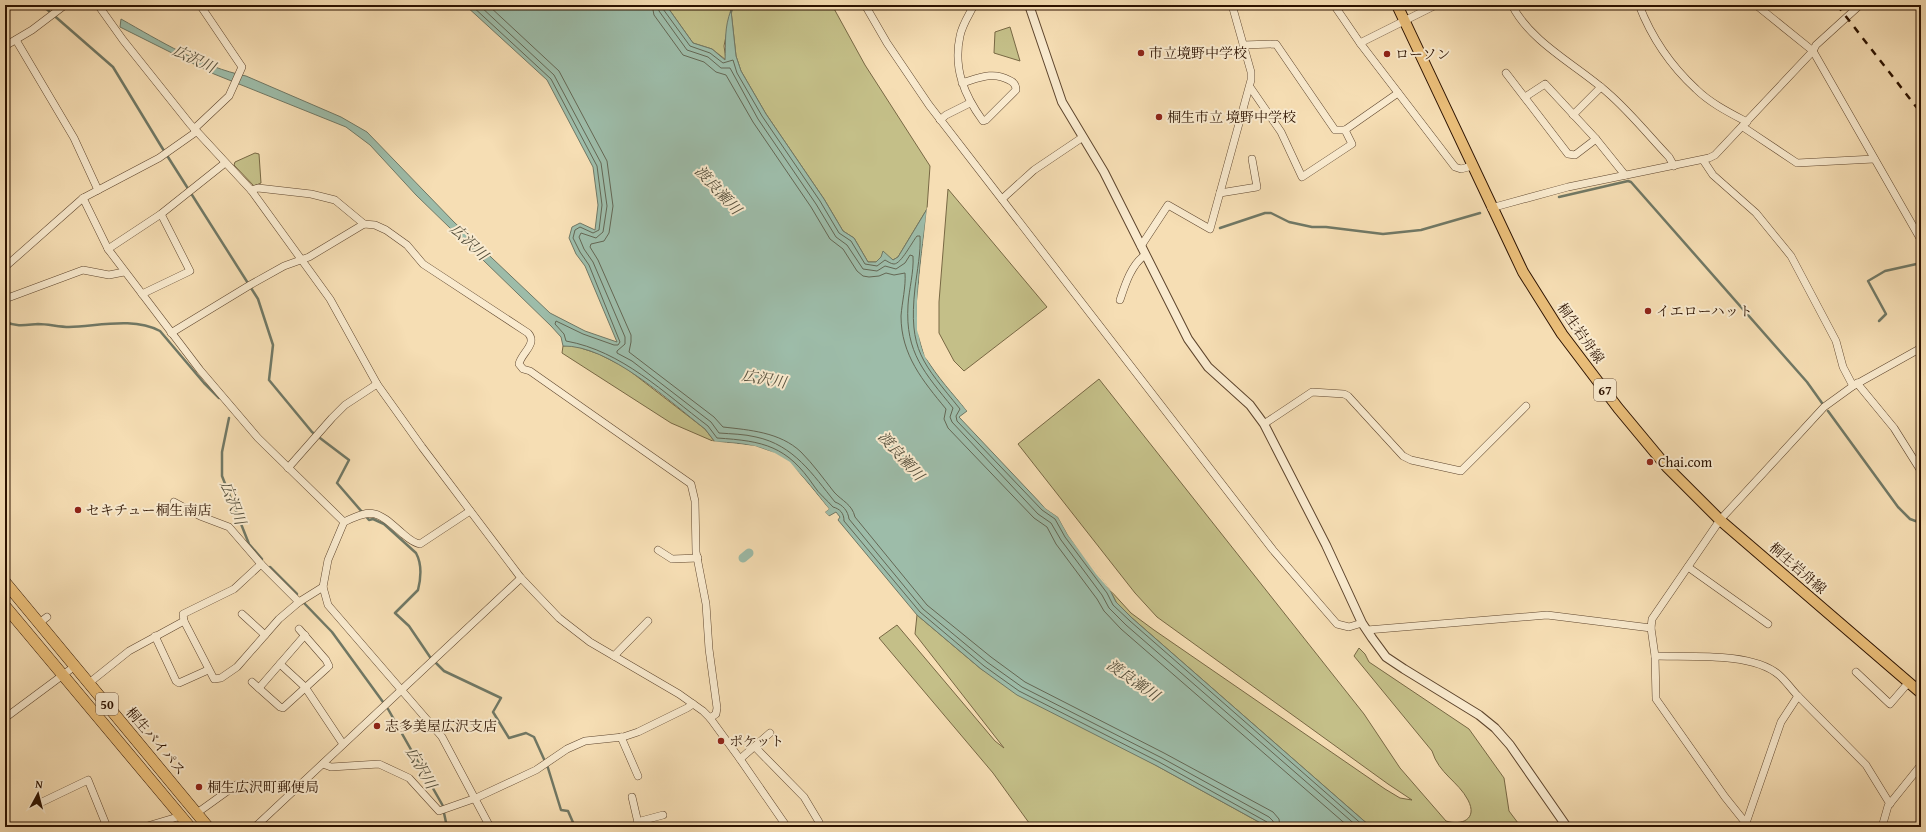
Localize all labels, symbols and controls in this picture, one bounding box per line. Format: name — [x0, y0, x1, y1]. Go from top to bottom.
water label: 広沢川 — [169, 40, 221, 78]
place label: 市立境野中学校 — [1149, 43, 1247, 63]
place label: ローソン — [1395, 44, 1450, 64]
marker: 市立境野中学校 — [1136, 48, 1146, 58]
marker: ローソン — [1382, 49, 1392, 59]
place label: 桐生市立 境野中学校 — [1167, 107, 1296, 127]
marker: 桐生市立 境野中学校 — [1154, 112, 1164, 122]
water label: 渡良瀬川 — [690, 161, 748, 220]
water label: 広沢川 — [446, 218, 494, 266]
street label: 桐生岩舟線 — [1553, 299, 1609, 367]
place label: イエローハット — [1656, 301, 1753, 321]
marker: イエローハット — [1643, 306, 1653, 316]
water label: 広沢川 — [740, 364, 790, 393]
road number: 67 — [1594, 379, 1616, 401]
water label: 渡良瀬川 — [873, 426, 931, 486]
place label: Chai.com — [1658, 452, 1713, 472]
marker: Chai.com — [1645, 457, 1655, 467]
water label: 広沢川 — [216, 478, 252, 529]
place label: セキチュー桐生南店 — [86, 500, 212, 520]
marker: セキチュー桐生南店 — [73, 505, 83, 515]
street label: 桐生岩舟線 — [1765, 537, 1831, 599]
water label: 渡良瀬川 — [1103, 654, 1166, 707]
road number: 50 — [96, 693, 118, 715]
street label: 桐生バイパス — [121, 702, 191, 780]
place label: 志多美屋広沢支店 — [385, 716, 497, 736]
marker: 志多美屋広沢支店 — [372, 721, 382, 731]
place label: ポケット — [729, 731, 784, 751]
marker: ポケット — [716, 736, 726, 746]
water label: 広沢川 — [401, 743, 443, 794]
north arrow — [18, 774, 58, 814]
text: N — [35, 776, 44, 793]
place label: 桐生広沢町郵便局 — [207, 777, 319, 797]
marker: 桐生広沢町郵便局 — [194, 782, 204, 792]

